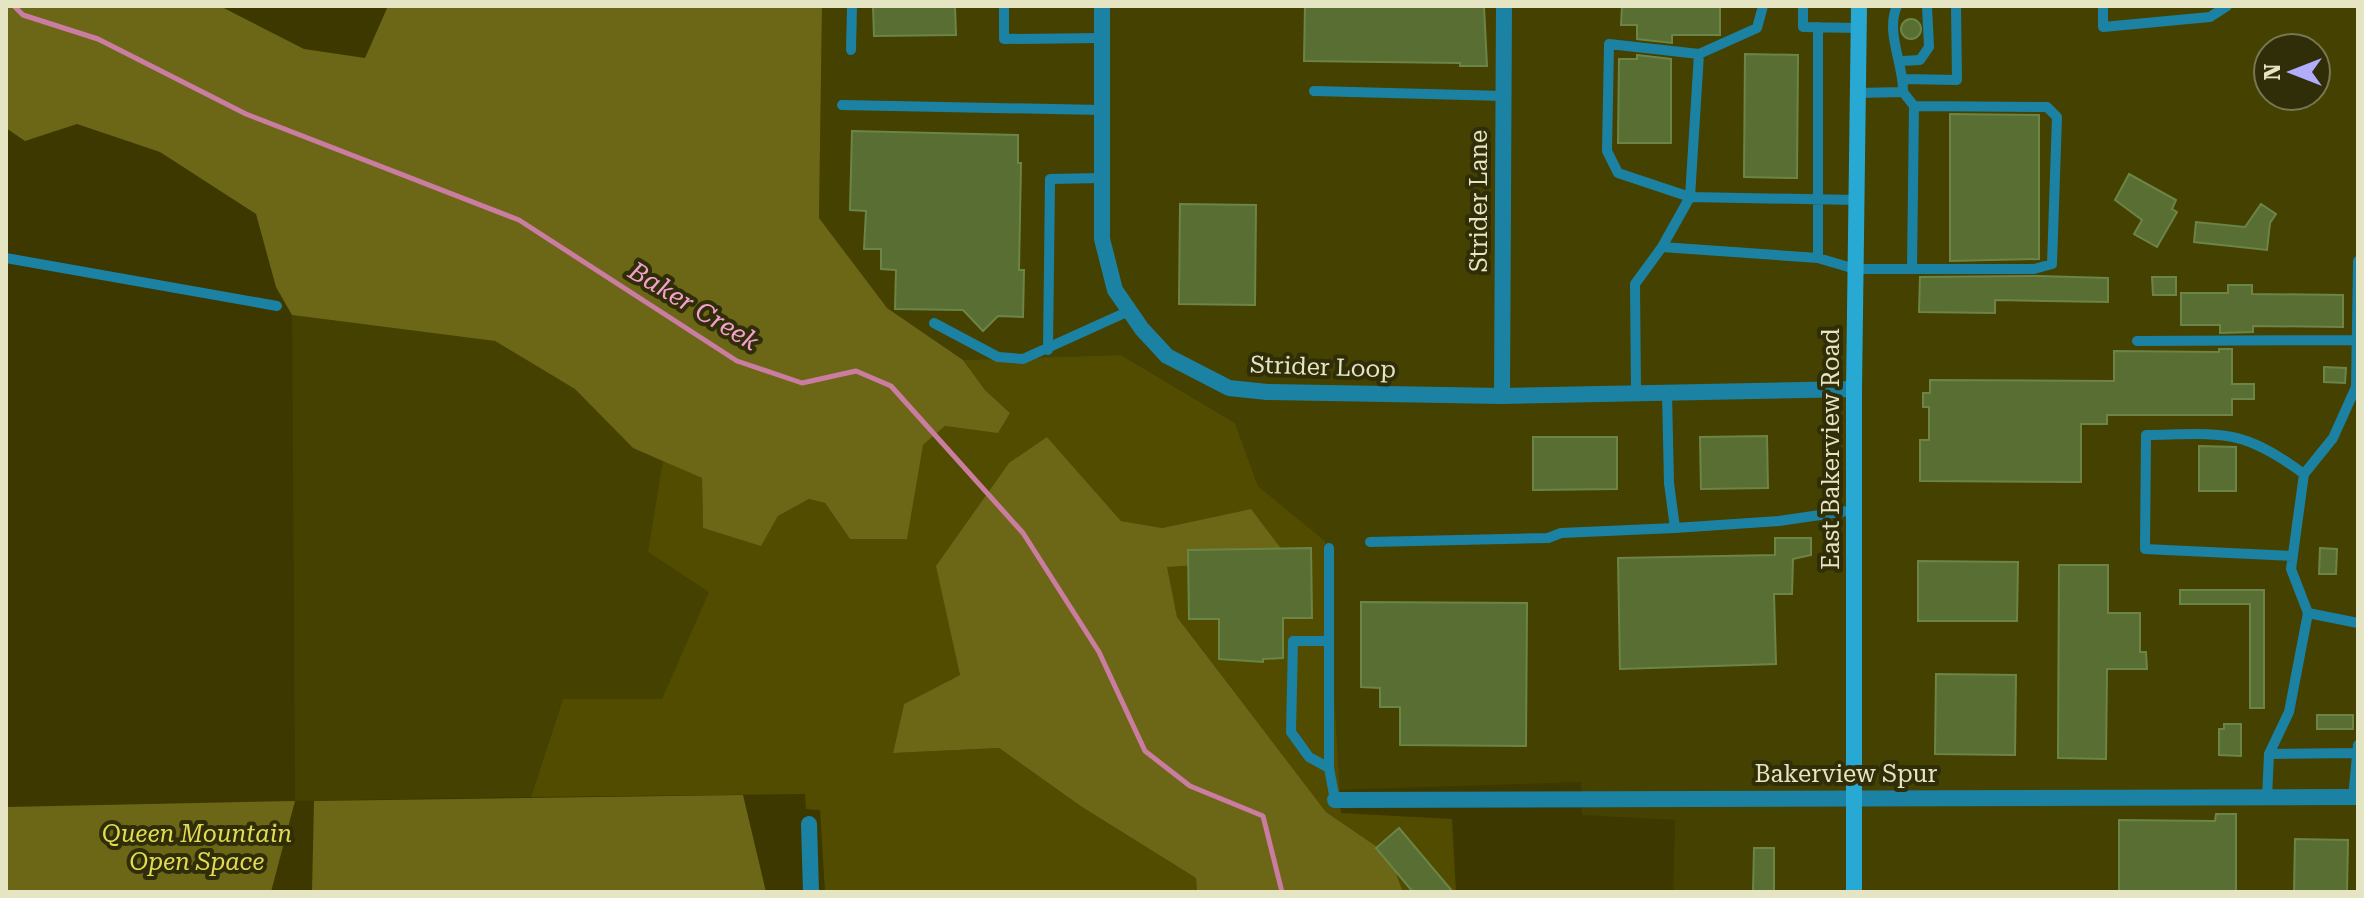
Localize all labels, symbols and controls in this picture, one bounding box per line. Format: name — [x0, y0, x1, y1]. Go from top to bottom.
north arrow — [2252, 32, 2332, 112]
text: N — [2260, 63, 2285, 80]
street label: Strider Lane — [1465, 130, 1493, 272]
water label: Baker Creek — [623, 255, 765, 357]
street label: East Bakerview Road — [1817, 328, 1845, 570]
street label: Strider Loop — [1250, 350, 1396, 384]
street label: Bakerview Spur — [1755, 760, 1938, 788]
park label: Queen Mountain Open Space — [102, 820, 292, 876]

